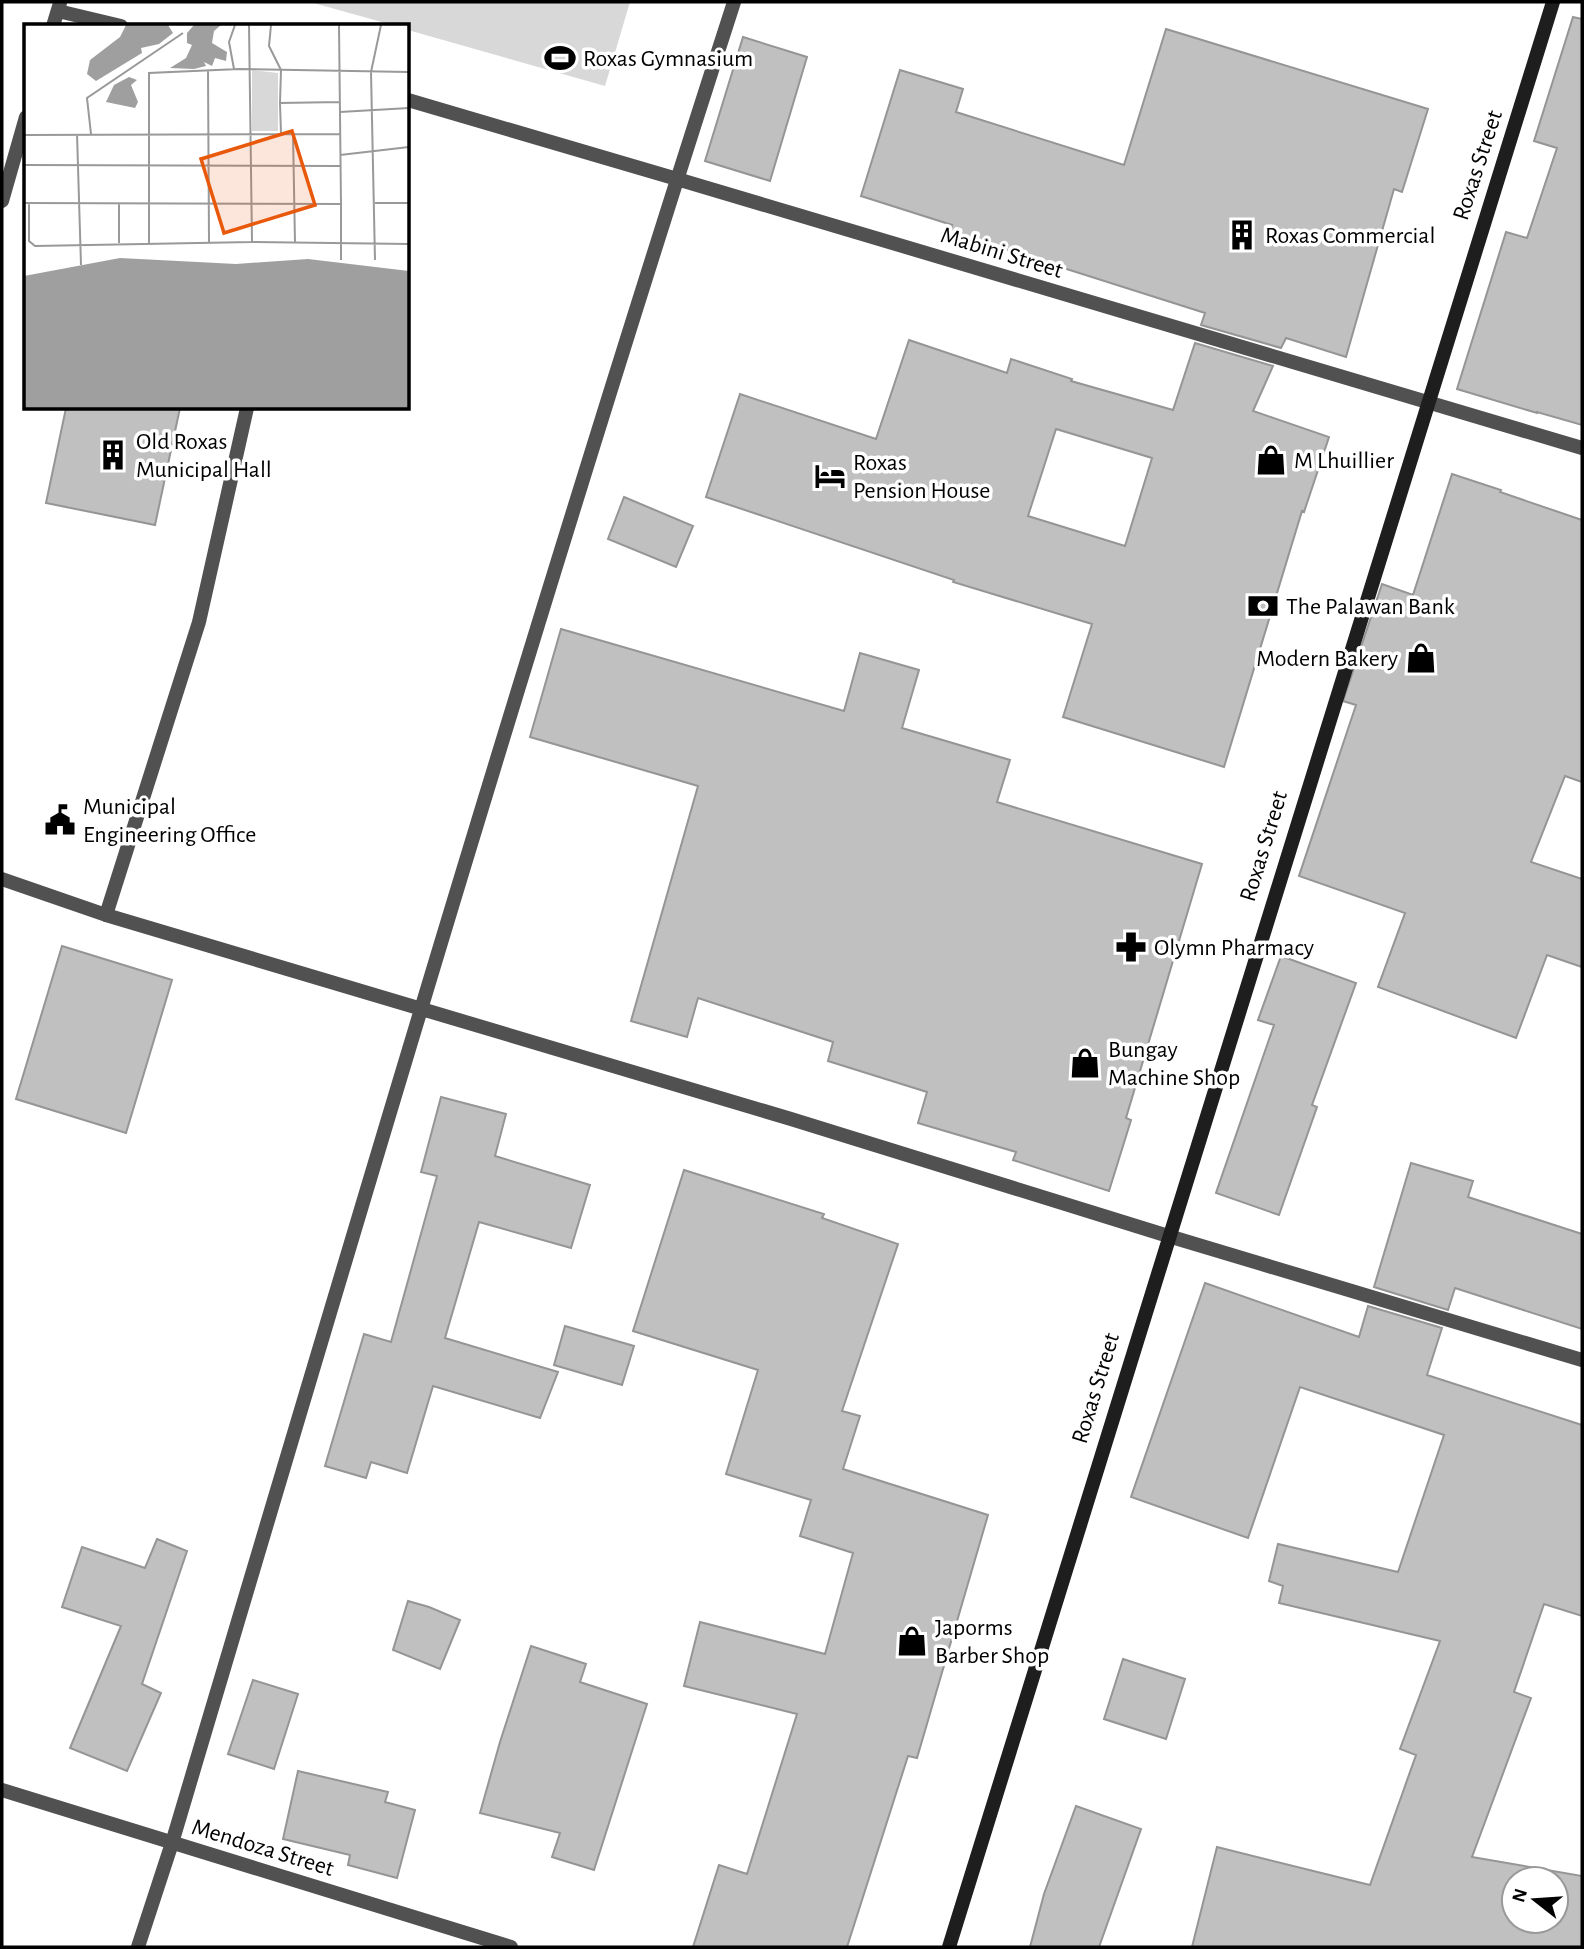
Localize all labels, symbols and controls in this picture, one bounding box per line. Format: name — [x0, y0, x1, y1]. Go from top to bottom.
inset map — [24, 24, 410, 410]
sports icon: Roxas Gymnasium — [543, 41, 577, 75]
place label: Roxas Gymnasium — [583, 47, 753, 71]
street label: Roxas Street — [1449, 107, 1507, 223]
building icon: Roxas Commercial — [1225, 218, 1259, 252]
street label: Mabini Street — [938, 223, 1066, 283]
place label: Roxas Commercial — [1265, 224, 1435, 248]
place label: Old Roxas Municipal Hall — [136, 430, 272, 482]
building icon: Old Roxas Municipal Hall — [96, 438, 130, 472]
shop icon: M Lhuillier — [1254, 443, 1288, 477]
place label: M Lhuillier — [1294, 449, 1394, 473]
place label: Roxas Pension House — [853, 451, 990, 503]
hotel icon: Roxas Pension House — [813, 459, 847, 493]
bank icon: The Palawan Bank — [1246, 589, 1280, 623]
place label: The Palawan Bank — [1286, 595, 1455, 619]
shop icon: Modern Bakery — [1404, 641, 1438, 675]
place label: Modern Bakery — [1256, 647, 1398, 671]
street label: Roxas Street — [1236, 788, 1292, 904]
place label: Municipal Engineering Office — [83, 795, 256, 847]
public building icon: Municipal Engineering Office — [43, 803, 77, 837]
pharmacy icon: Olymn Pharmacy — [1114, 930, 1148, 964]
place label: Olymn Pharmacy — [1154, 936, 1314, 960]
place label: Bungay Machine Shop — [1108, 1038, 1240, 1090]
shop icon: Bungay Machine Shop — [1068, 1046, 1102, 1080]
street label: Roxas Street — [1068, 1330, 1124, 1446]
place label: Japorms Barber Shop — [935, 1616, 1049, 1668]
shop icon: Japorms Barber Shop — [895, 1624, 929, 1658]
street label: Mendoza Street — [189, 1815, 337, 1881]
north arrow — [1500, 1865, 1570, 1935]
text: N — [1509, 1886, 1531, 1905]

